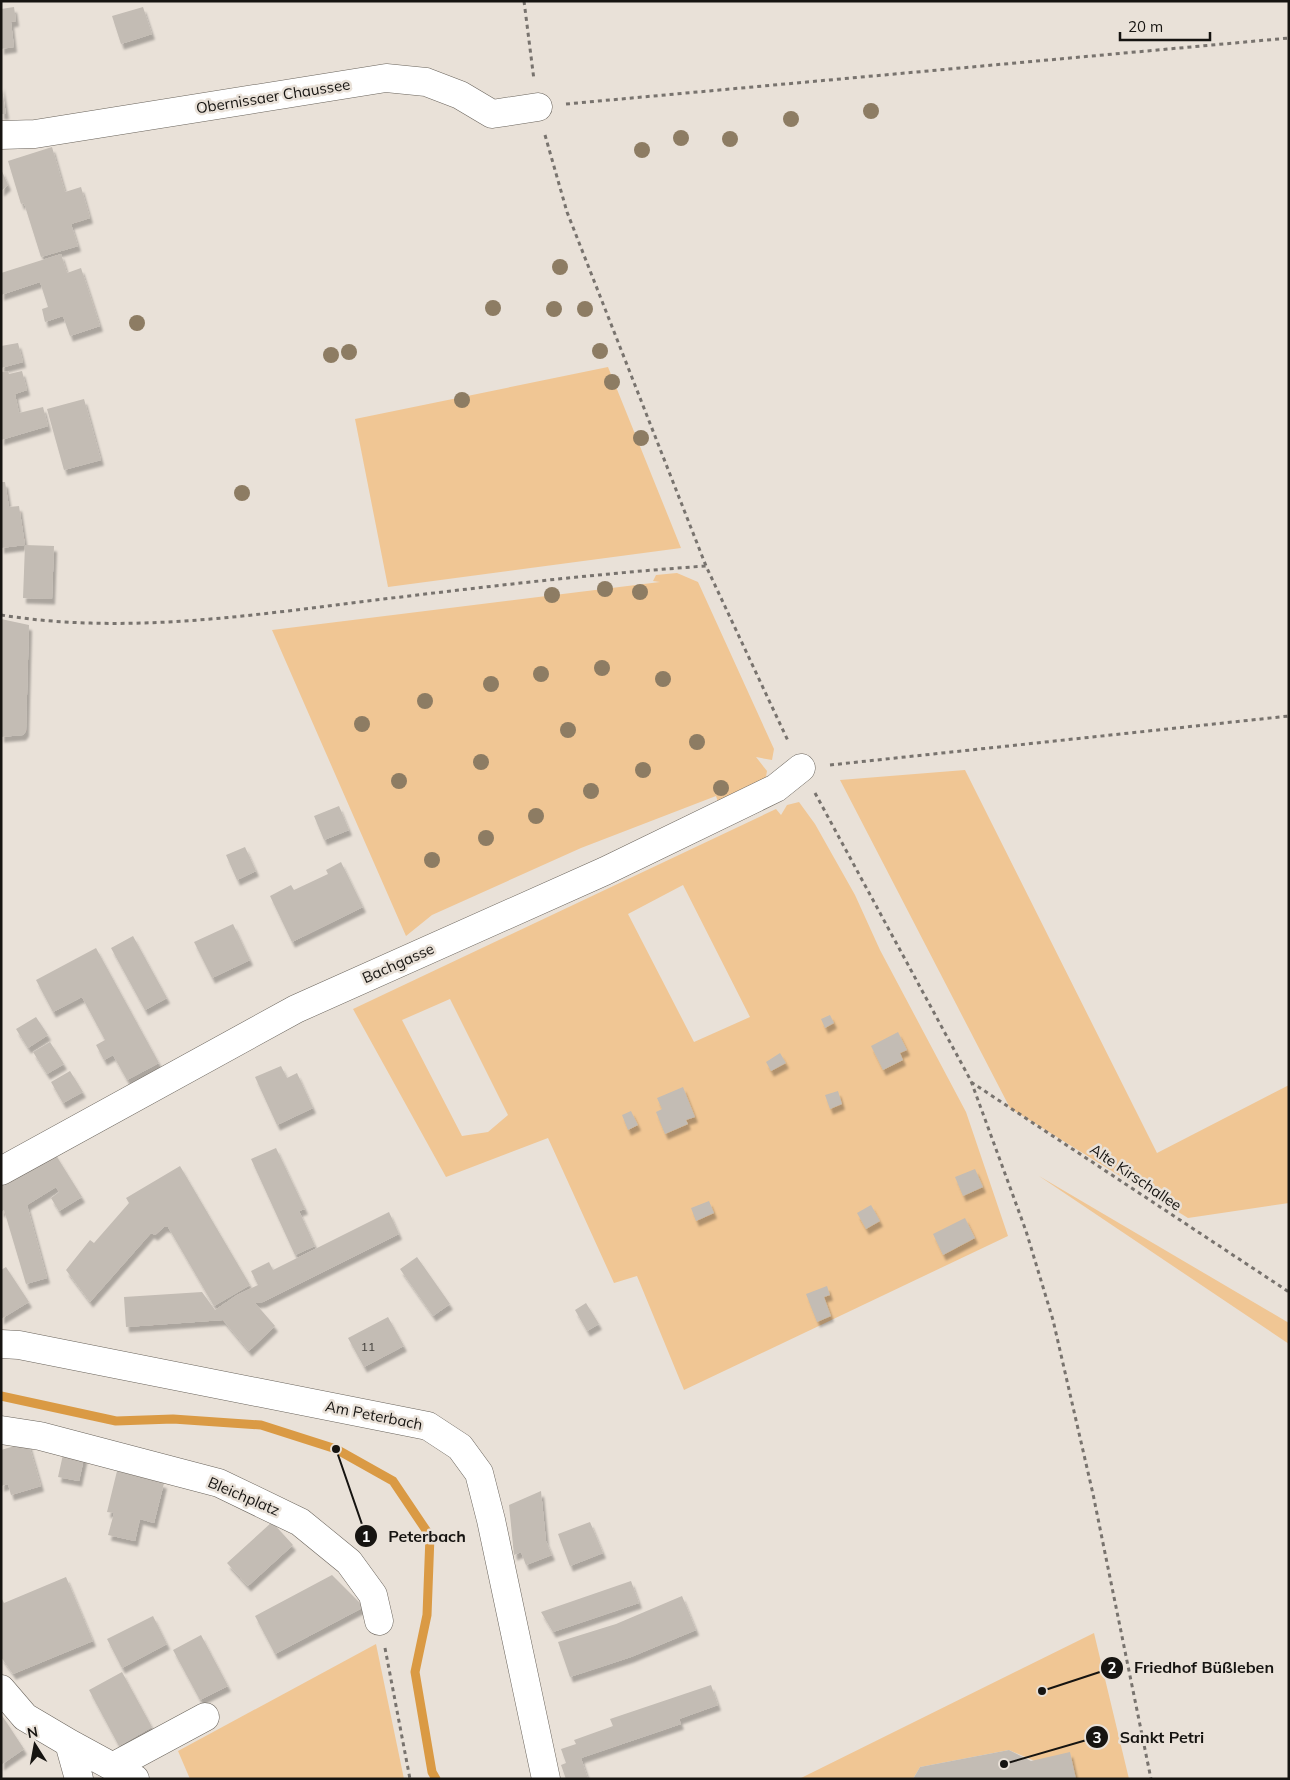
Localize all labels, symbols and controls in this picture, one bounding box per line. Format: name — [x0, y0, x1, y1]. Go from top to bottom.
scale bar — [1120, 10, 1210, 42]
text: 20 m — [1128, 17, 1163, 36]
street label: Obernissaer Chaussee — [195, 74, 351, 118]
street label: Bachgasse — [359, 939, 437, 987]
street label: Alte Kirschallee — [1087, 1139, 1185, 1215]
house number: 11 — [361, 1339, 375, 1354]
street label: Am Peterbach — [324, 1396, 424, 1434]
street label: Bleichplatz — [205, 1472, 283, 1520]
callout: Peterbach — [353, 1521, 476, 1552]
text: Peterbach — [388, 1526, 466, 1546]
text: 1 — [361, 1527, 371, 1546]
callout: Friedhof Büßleben — [1099, 1652, 1284, 1683]
text: Friedhof Büßleben — [1134, 1657, 1274, 1677]
text: 2 — [1107, 1658, 1117, 1677]
north arrow — [10, 1720, 60, 1770]
text: N — [26, 1722, 39, 1742]
callout: Sankt Petri — [1085, 1722, 1214, 1753]
text: Sankt Petri — [1120, 1727, 1204, 1747]
text: 3 — [1092, 1728, 1102, 1747]

